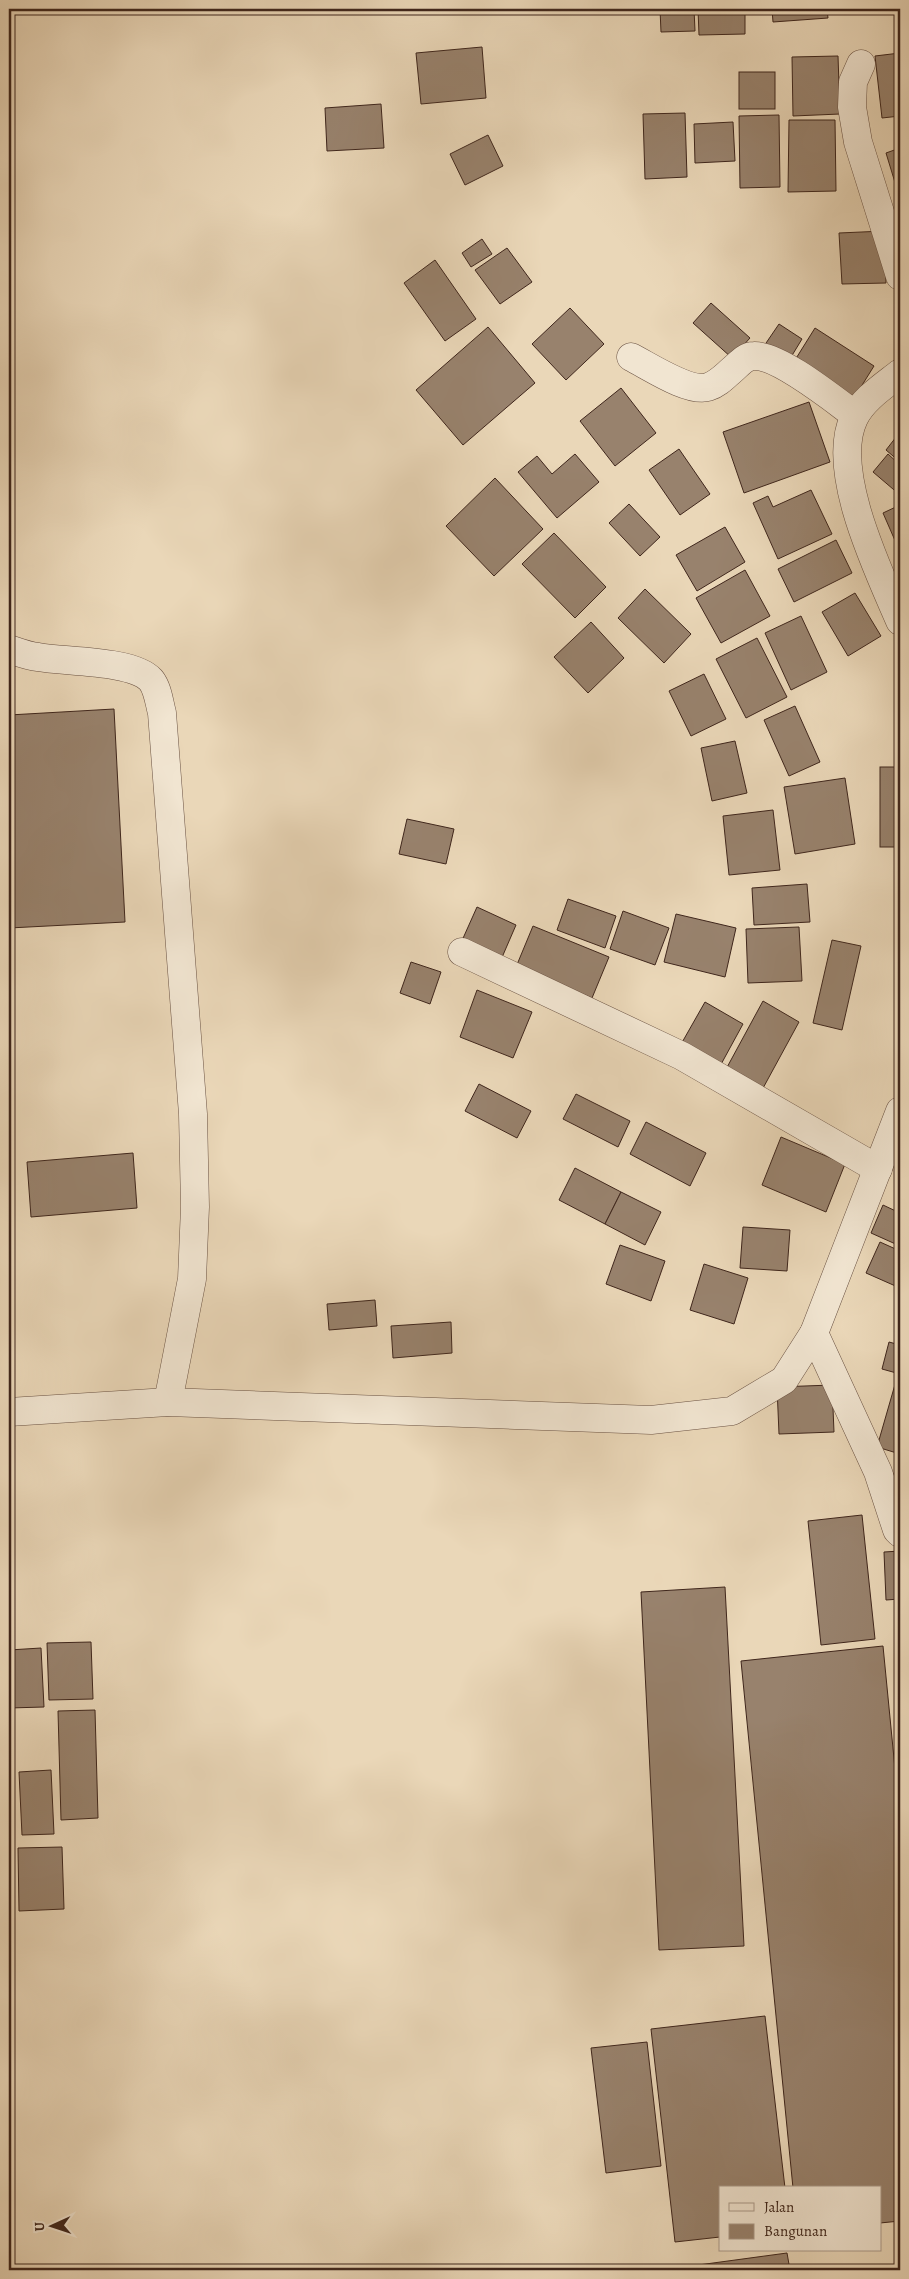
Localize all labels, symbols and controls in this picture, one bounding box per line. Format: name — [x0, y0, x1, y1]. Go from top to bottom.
legend — [719, 2186, 882, 2252]
text: Jalan — [764, 2197, 794, 2217]
north arrow — [28, 2202, 78, 2252]
text: Bangunan — [764, 2221, 827, 2241]
text: U — [30, 2222, 49, 2232]

